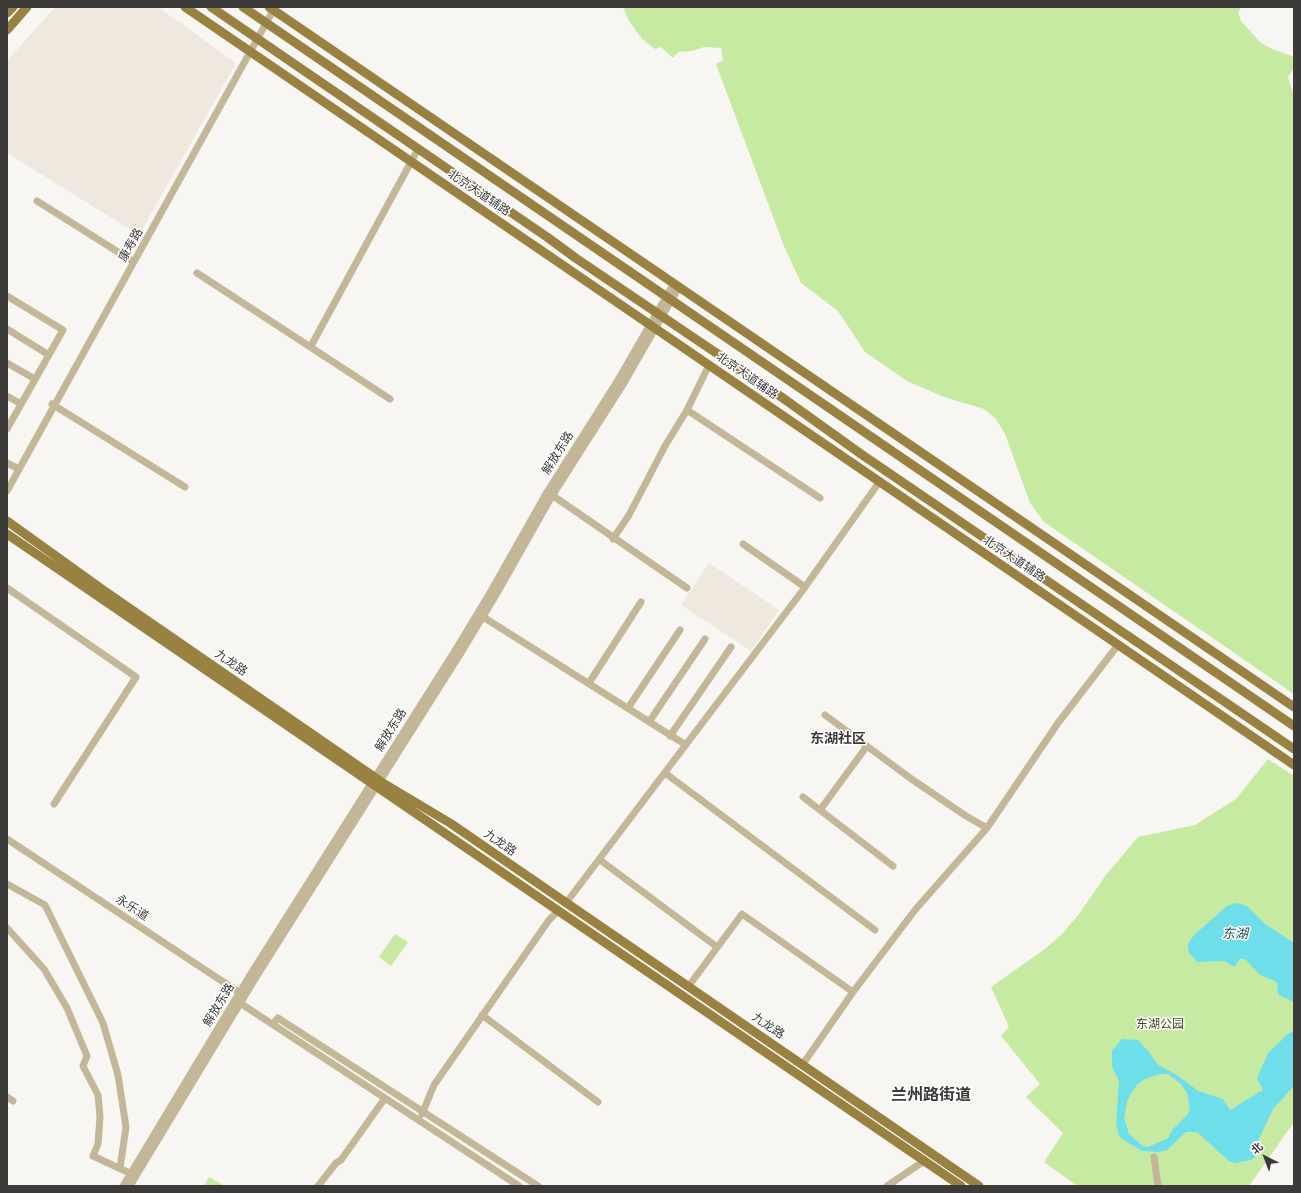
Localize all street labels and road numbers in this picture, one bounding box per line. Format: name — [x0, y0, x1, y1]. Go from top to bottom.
street label: 北京大道辅路 — [445, 167, 513, 219]
street label: 康寿路 — [116, 226, 146, 264]
street label: 北京大道辅路 — [713, 349, 781, 403]
street label: 解放东路 — [539, 429, 577, 477]
street label: 北京大道辅路 — [980, 533, 1048, 585]
street label: 九龙路 — [212, 647, 250, 679]
street label: 解放东路 — [372, 706, 410, 754]
street label: 九龙路 — [481, 827, 519, 859]
street label: 永乐道 — [113, 892, 151, 924]
street label: 解放东路 — [200, 981, 238, 1029]
street label: 九龙路 — [749, 1010, 787, 1042]

